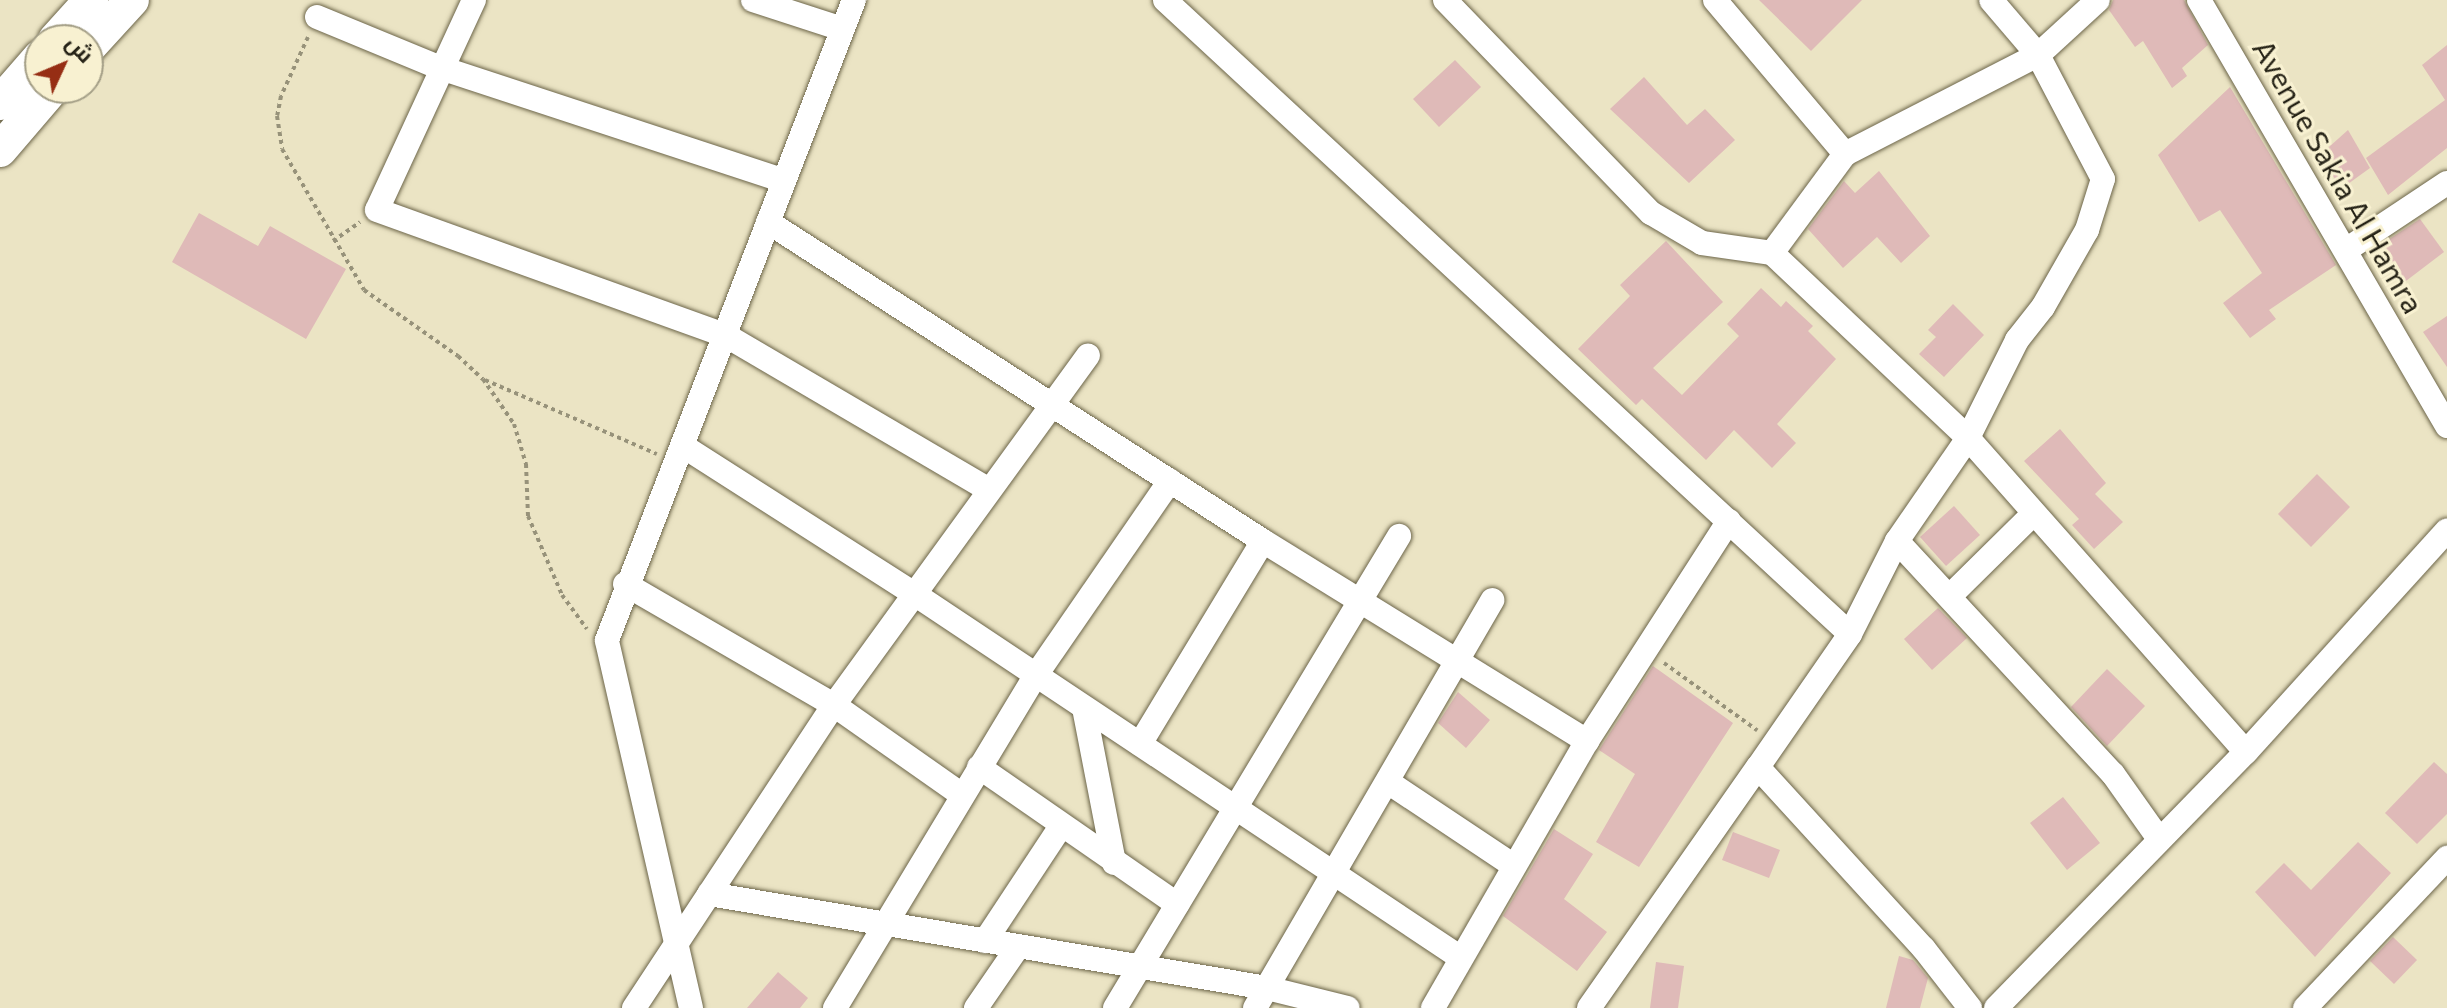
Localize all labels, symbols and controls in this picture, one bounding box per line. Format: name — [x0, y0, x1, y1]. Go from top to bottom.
north arrow — [24, 24, 104, 104]
text: ش — [61, 29, 100, 68]
street label: Avenue Sakia Al Hamra — [2246, 33, 2432, 319]

